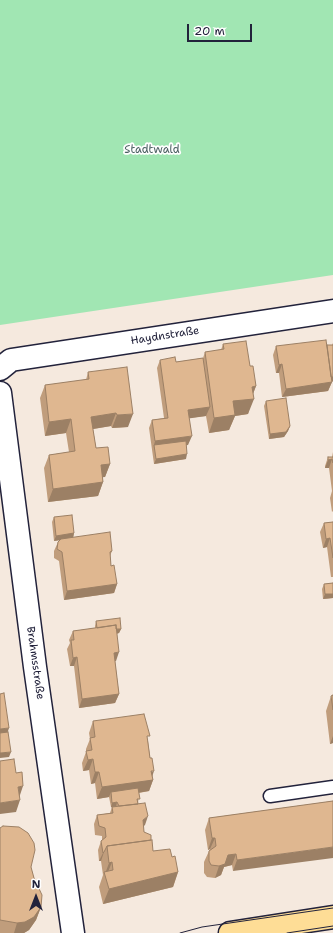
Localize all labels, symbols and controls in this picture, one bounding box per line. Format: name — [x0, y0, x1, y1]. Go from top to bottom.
scale bar — [189, 16, 254, 42]
text: 20 m — [194, 23, 225, 39]
park label: Stadtwald — [124, 143, 180, 157]
street label: Haydnstraße — [130, 324, 200, 348]
street label: Brahmsstraße — [23, 626, 47, 700]
north arrow — [16, 877, 56, 917]
text: N — [32, 877, 40, 892]

